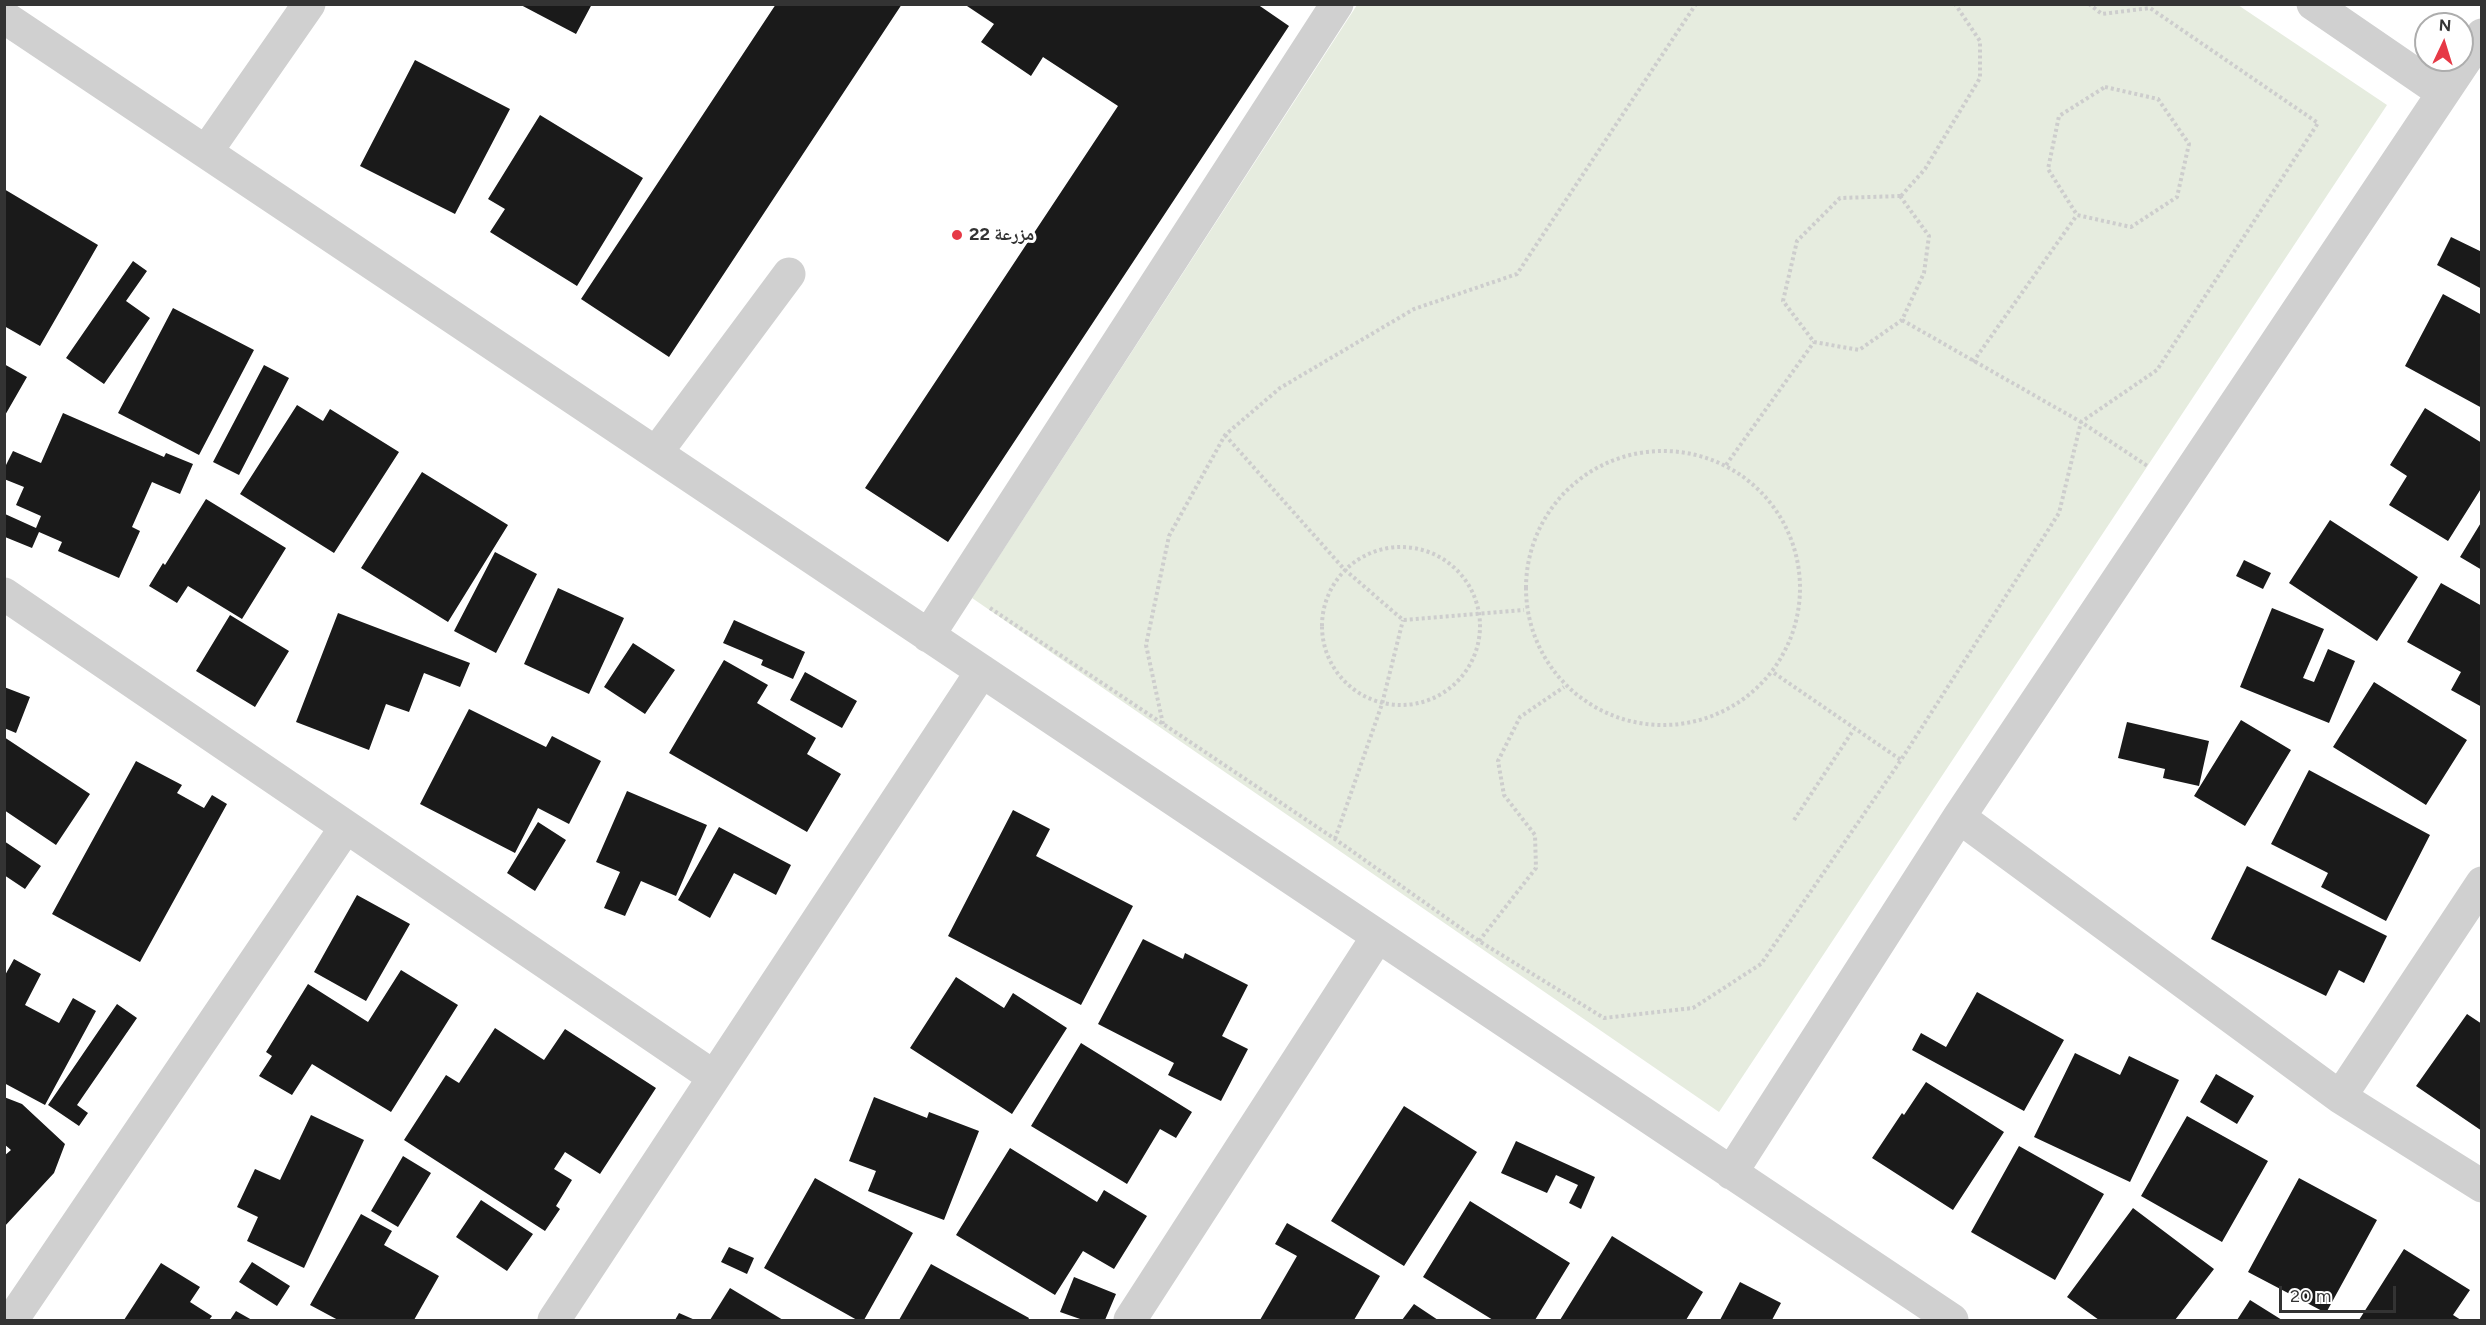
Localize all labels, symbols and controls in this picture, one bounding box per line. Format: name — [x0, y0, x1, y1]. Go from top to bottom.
north arrow — [2414, 12, 2474, 72]
text: N — [2438, 16, 2452, 35]
place label: مزرعة 22 — [969, 224, 1034, 246]
marker: مزرعة 22 — [950, 228, 964, 242]
scale bar — [2282, 1274, 2399, 1312]
text: 20 m — [2290, 1285, 2331, 1307]

